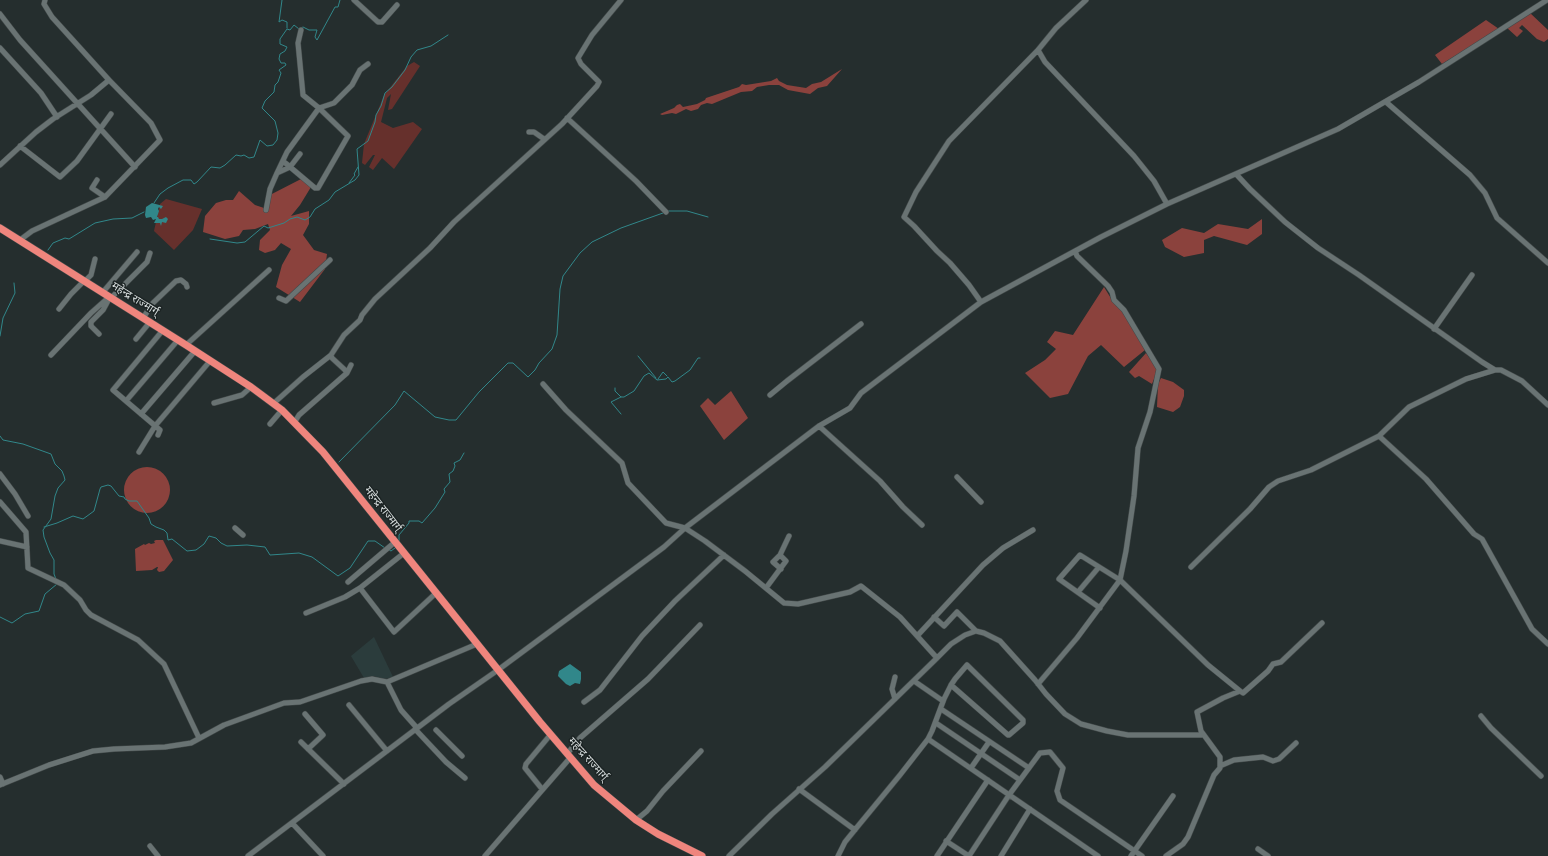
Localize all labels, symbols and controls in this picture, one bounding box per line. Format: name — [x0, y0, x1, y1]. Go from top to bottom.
street label: महेन्द्र राज्मार्ग् — [109, 279, 161, 319]
street label: महेन्द्र राज्मार्ग् — [361, 484, 405, 534]
street label: महेन्द्र राज्मार्ग् — [565, 735, 611, 783]

